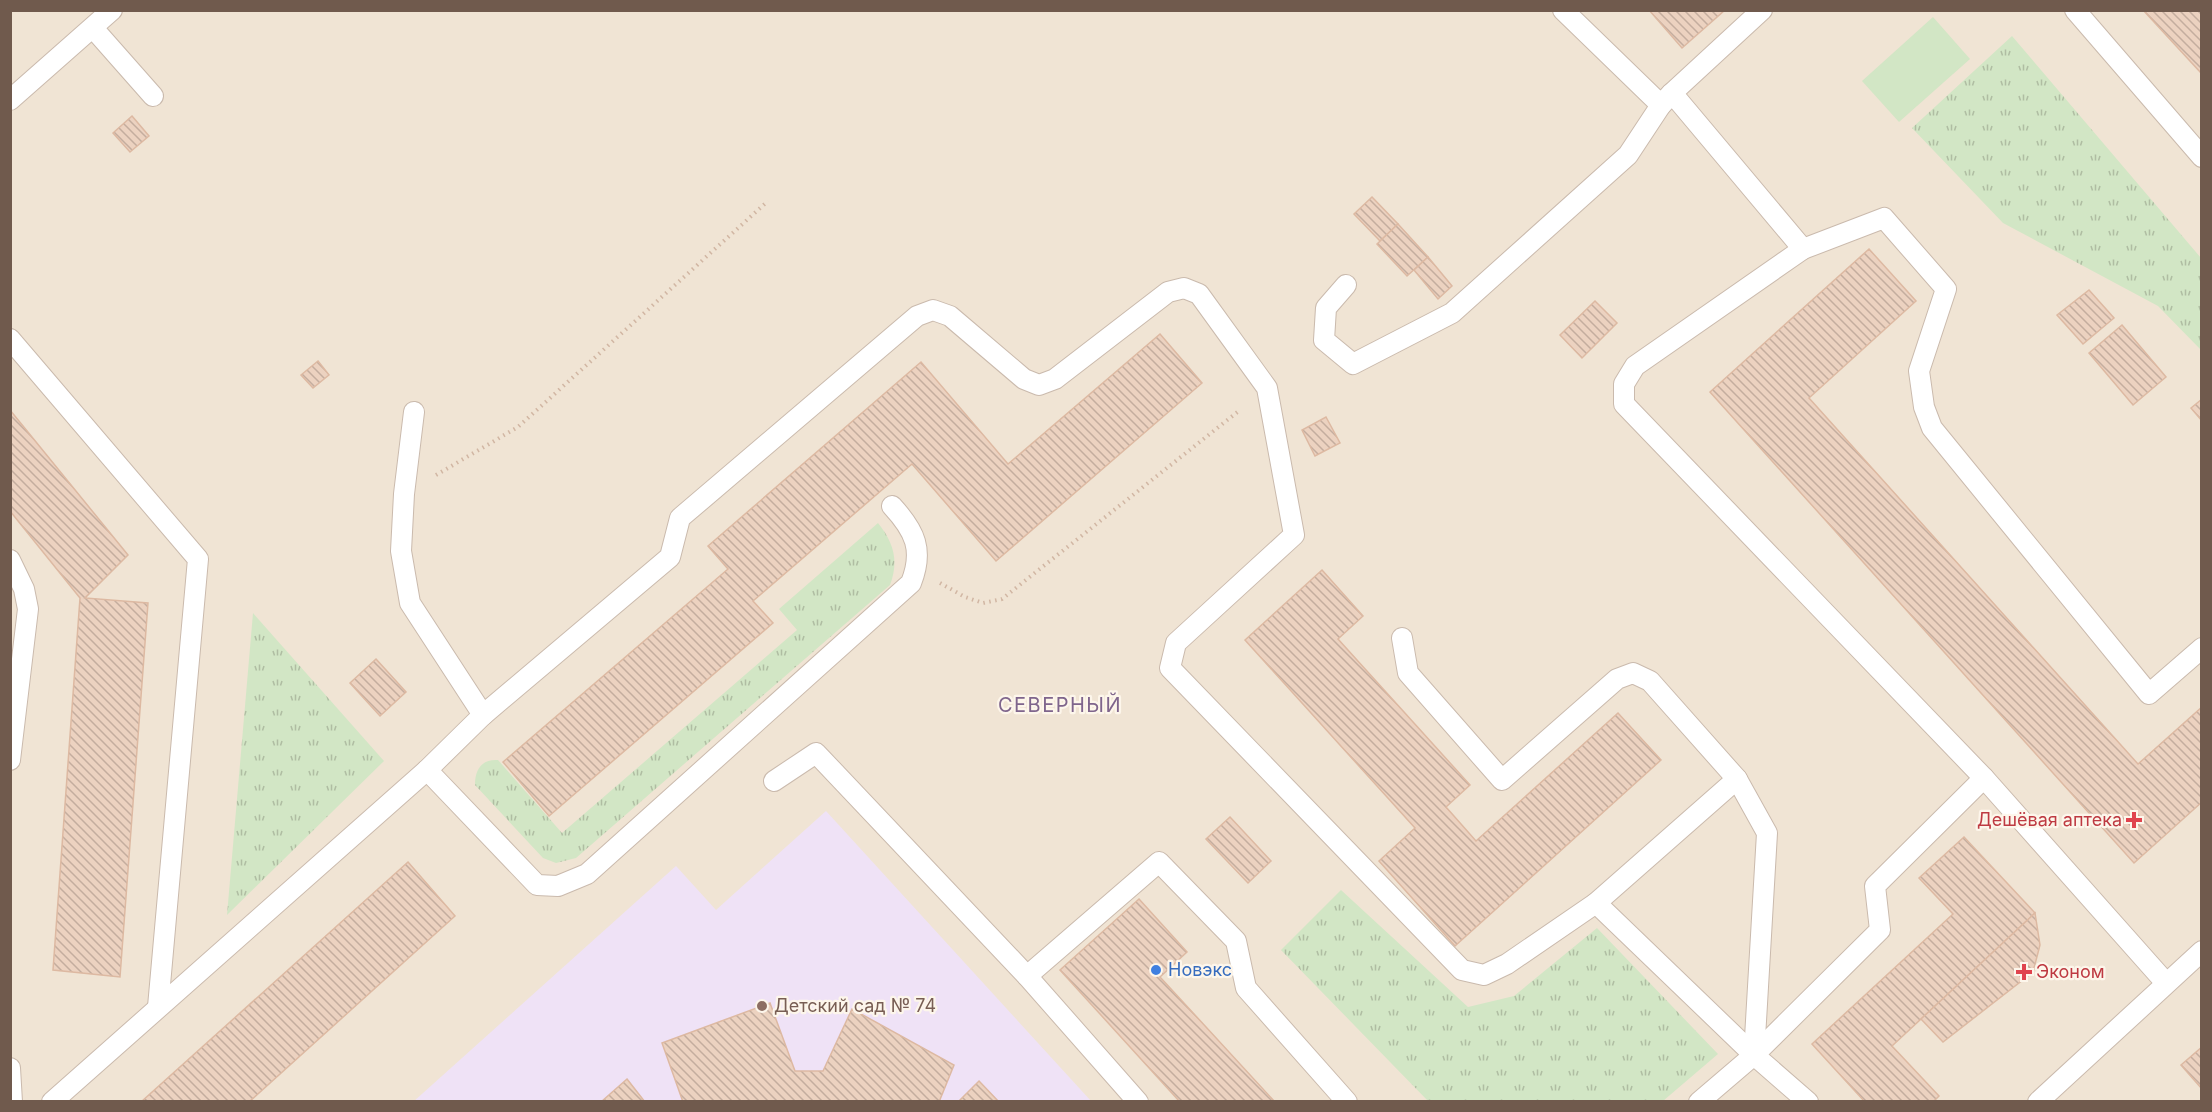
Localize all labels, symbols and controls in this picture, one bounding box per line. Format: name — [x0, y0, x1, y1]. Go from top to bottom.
district label: СЕВЕРНЫЙ — [998, 692, 1122, 717]
place label: Дешёвая аптека — [1977, 809, 2122, 830]
marker: Дешёвая аптека — [2127, 813, 2141, 827]
place label: Новэкс — [1168, 959, 1232, 980]
place label: Эконом — [2036, 961, 2105, 982]
marker: Новэкс — [1149, 963, 1163, 977]
marker: Эконом — [2017, 965, 2031, 979]
place label: Детский сад № 74 — [774, 995, 936, 1016]
marker: Детский сад № 74 — [755, 999, 769, 1013]

